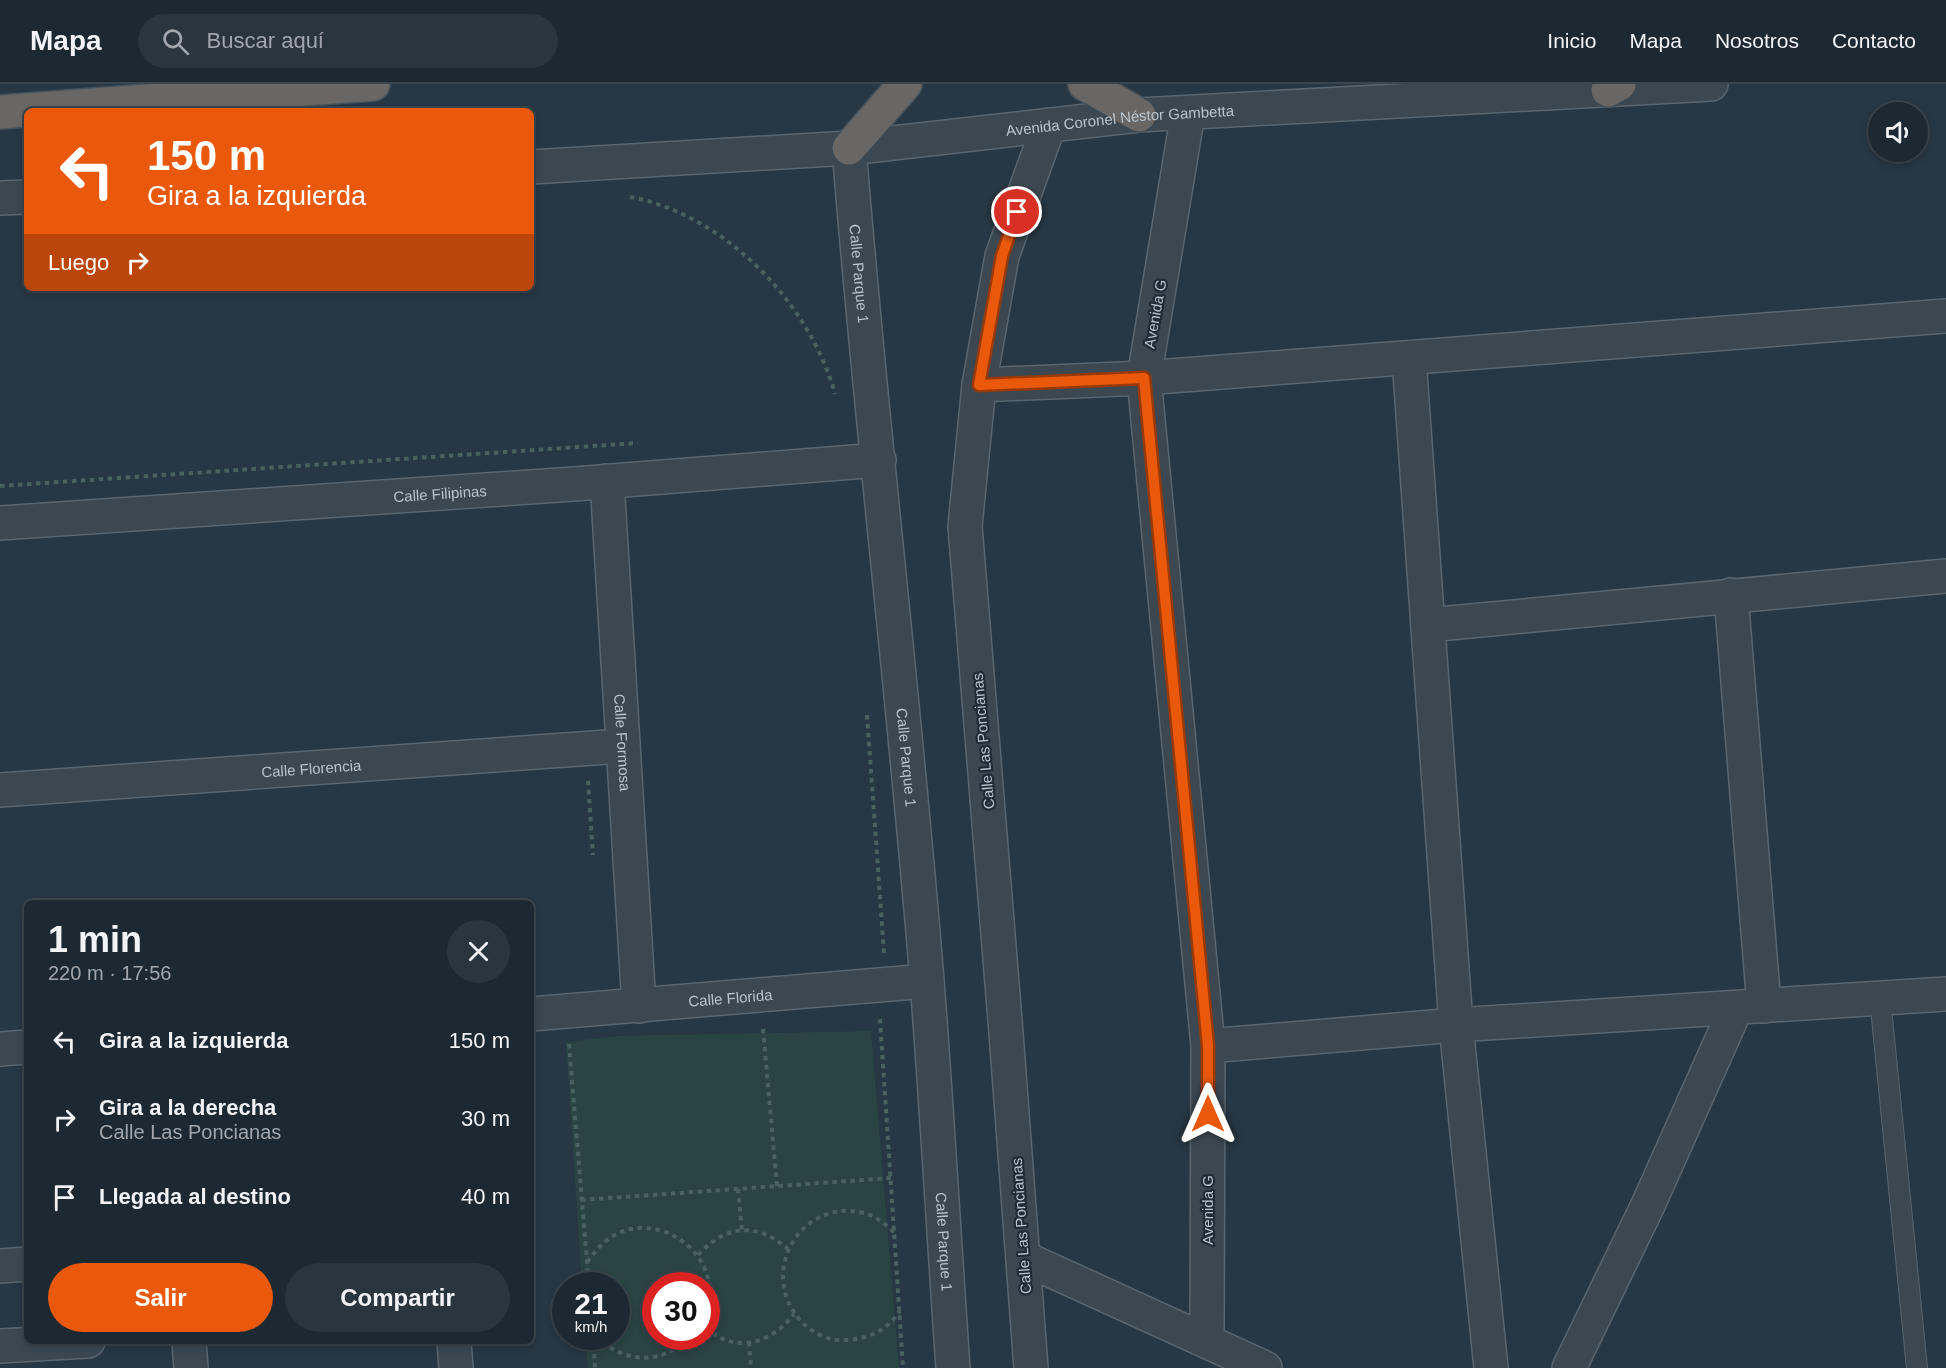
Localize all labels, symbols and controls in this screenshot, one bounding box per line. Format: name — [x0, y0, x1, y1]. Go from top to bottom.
search box — [138, 14, 558, 68]
text: Mapa — [30, 25, 102, 56]
icon: search — [159, 25, 192, 58]
text: Buscar aquí — [207, 28, 324, 53]
text: Inicio — [1547, 29, 1596, 52]
text: Mapa — [1629, 29, 1682, 52]
text: Nosotros — [1715, 29, 1799, 52]
text: Contacto — [1832, 29, 1916, 52]
street label: Avenida Coronel Néstor Gambetta — [1005, 101, 1235, 139]
map controls — [1868, 102, 1928, 162]
button: sound — [1868, 102, 1928, 162]
icon: left — [48, 132, 126, 210]
text: 150 m — [147, 132, 266, 179]
text: Gira a la izquierda — [147, 181, 366, 211]
pin — [991, 186, 1042, 237]
icon: arrive — [1000, 195, 1033, 228]
street label: Calle Parque 1 — [847, 223, 873, 324]
icon: right — [121, 246, 154, 279]
text: Luego — [48, 250, 109, 275]
street label: Avenida G — [1141, 278, 1169, 350]
street label: Calle Filipinas — [393, 481, 487, 505]
street label: Calle Las Poncianas — [969, 672, 997, 810]
street label: Calle Formosa — [611, 693, 634, 792]
street label: Calle Parque 1 — [894, 707, 920, 807]
street label: Calle Florencia — [261, 756, 362, 780]
text: 1 min — [48, 919, 142, 960]
button: close — [447, 920, 510, 983]
text: 220 m · 17:56 — [48, 962, 171, 984]
street label: Calle Florida — [688, 985, 774, 1009]
icon: left — [48, 1025, 81, 1058]
text: Gira a la izquierda — [99, 1028, 289, 1053]
text: 150 m — [449, 1028, 510, 1053]
position arrow — [1176, 1082, 1240, 1146]
text: Gira a la derecha — [99, 1095, 276, 1120]
icon: right — [48, 1103, 81, 1136]
text: 30 m — [461, 1106, 510, 1131]
text: Calle Las Poncianas — [99, 1121, 281, 1143]
street label: Calle Las Poncianas — [1008, 1157, 1034, 1295]
street label: Avenida G — [1199, 1175, 1216, 1245]
icon: arrive — [48, 1181, 81, 1214]
text: Llegada al destino — [99, 1184, 291, 1209]
text: 40 m — [461, 1184, 510, 1209]
street label: Calle Parque 1 — [933, 1192, 956, 1292]
button: Salir — [48, 1263, 273, 1332]
button: Compartir — [285, 1263, 510, 1332]
speed limit sign: 30 — [642, 1272, 720, 1350]
text: 21 — [574, 1287, 608, 1320]
text: km/h — [575, 1318, 607, 1335]

